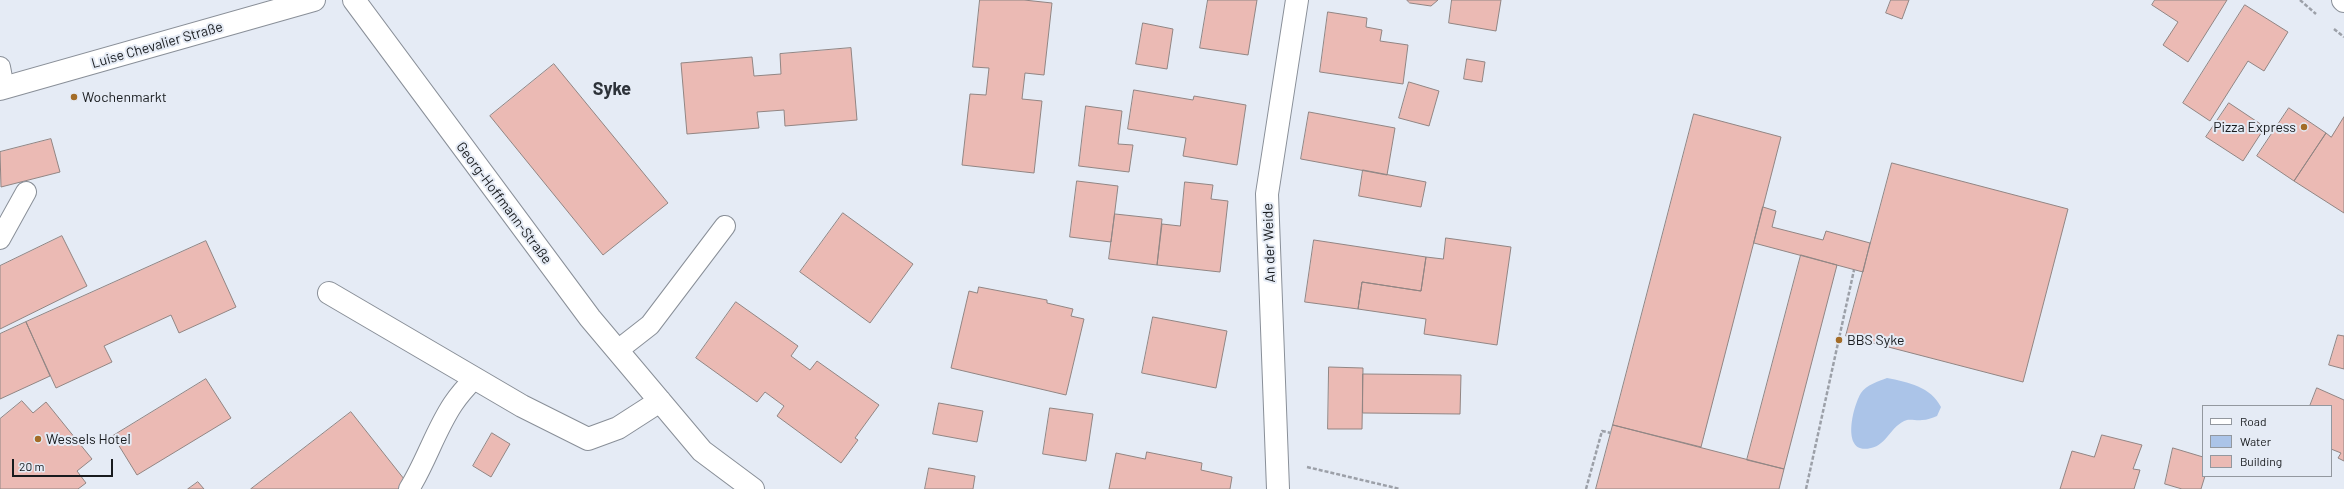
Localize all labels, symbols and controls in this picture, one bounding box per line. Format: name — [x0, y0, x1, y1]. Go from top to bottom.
street label: Luise Chevalier Straße — [89, 18, 225, 72]
district label: Syke — [593, 78, 631, 100]
place label: Wochenmarkt — [82, 89, 167, 105]
marker: Wochenmarkt — [69, 92, 79, 102]
place label: Pizza Express — [2213, 119, 2296, 135]
marker: Pizza Express — [2299, 122, 2309, 132]
street label: Georg-Hoffmann-Straße — [453, 139, 555, 267]
street label: An der Weide — [1259, 203, 1279, 283]
place label: BBS Syke — [1847, 332, 1904, 348]
marker: BBS Syke — [1834, 335, 1844, 345]
legend — [2202, 405, 2332, 477]
text: Road — [2240, 414, 2267, 428]
place label: Wessels Hotel — [46, 431, 131, 447]
marker: Wessels Hotel — [33, 434, 43, 444]
text: Water — [2240, 434, 2271, 448]
scale bar — [14, 451, 115, 477]
text: Building — [2240, 454, 2282, 468]
text: 20 m — [19, 459, 45, 473]

